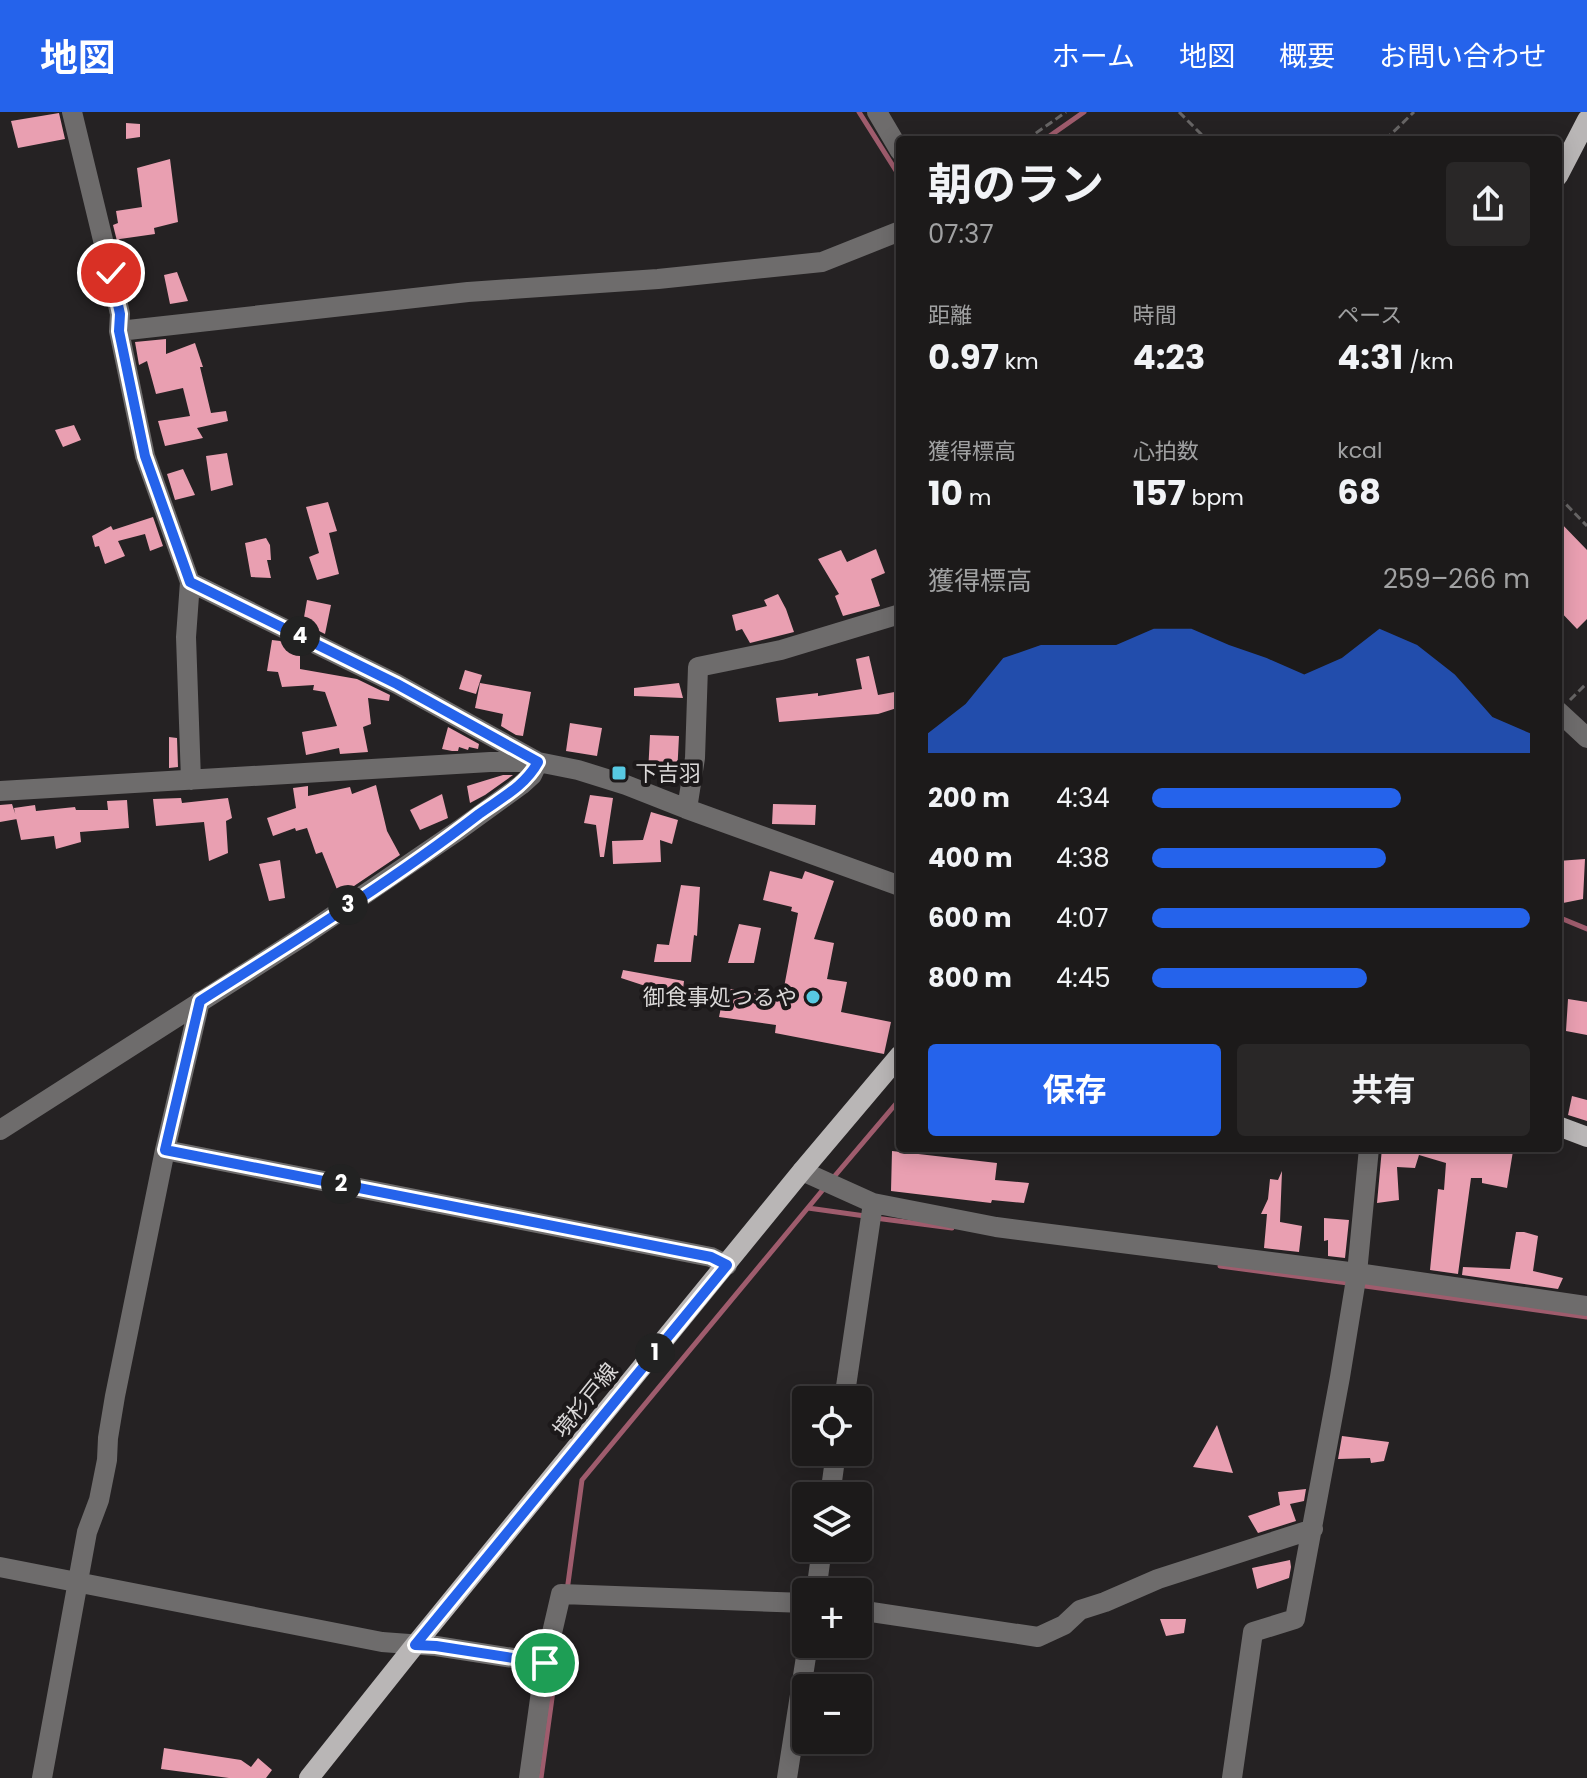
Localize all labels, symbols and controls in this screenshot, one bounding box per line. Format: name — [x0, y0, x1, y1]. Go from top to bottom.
text: 地図 — [40, 31, 116, 84]
text: ホーム — [1052, 37, 1135, 76]
text: 地図 — [1179, 37, 1235, 76]
text: 概要 — [1279, 37, 1335, 76]
text: お問い合わせ — [1379, 37, 1547, 76]
text: 朝のラン — [928, 154, 1104, 215]
button: share — [1446, 162, 1530, 246]
text: 07:37 — [928, 216, 994, 252]
pin — [77, 239, 145, 307]
icon: check — [89, 251, 133, 295]
text: 距離 — [928, 300, 972, 331]
text: 時間 — [1133, 300, 1177, 331]
text: ペース — [1337, 300, 1402, 331]
text: 0.97 — [928, 333, 999, 381]
text: 4:23 — [1133, 333, 1205, 381]
text: 4:31 — [1337, 333, 1403, 381]
text: km — [999, 346, 1039, 377]
text: /km — [1403, 346, 1454, 377]
text: kcal — [1337, 435, 1382, 466]
text: 獲得標高 — [928, 436, 1016, 467]
text: 心拍数 — [1133, 436, 1199, 467]
text: 68 — [1337, 468, 1381, 516]
text: 10 — [928, 469, 963, 517]
text: 157 — [1133, 469, 1186, 517]
text: m — [963, 482, 992, 513]
text: bpm — [1186, 482, 1244, 513]
text: 259–266 m — [1383, 561, 1530, 597]
text: 獲得標高 — [928, 563, 1032, 599]
pin: 4 — [280, 616, 320, 656]
text: 4 — [293, 620, 307, 651]
place label: 下吉羽 — [635, 758, 701, 789]
marker: 下吉羽 — [610, 764, 628, 782]
text: 200 m — [928, 780, 1010, 816]
text: 4:34 — [1056, 780, 1110, 816]
text: 400 m — [928, 840, 1013, 876]
text: 4:38 — [1056, 840, 1110, 876]
pin: 3 — [328, 885, 368, 925]
text: 3 — [341, 889, 355, 920]
text: 600 m — [928, 900, 1012, 936]
text: 4:07 — [1056, 900, 1108, 936]
text: 800 m — [928, 960, 1012, 996]
text: 4:45 — [1056, 960, 1111, 996]
place label: 御食事処つるや — [643, 982, 797, 1013]
marker: 御食事処つるや — [804, 988, 822, 1006]
button: 保存 — [928, 1044, 1221, 1136]
button: 共有 — [1237, 1044, 1530, 1136]
pin: 2 — [321, 1164, 361, 1204]
text: 2 — [335, 1168, 347, 1199]
pin: 1 — [635, 1333, 675, 1373]
text: 1 — [651, 1337, 659, 1368]
street label: 境杉戸線 — [546, 1356, 625, 1444]
map controls — [792, 1386, 872, 1754]
button: locate — [792, 1386, 872, 1466]
button: layers — [792, 1482, 872, 1562]
button: + — [792, 1578, 872, 1658]
pin — [511, 1629, 579, 1697]
icon: arrive — [523, 1641, 567, 1685]
button: − — [792, 1674, 872, 1754]

